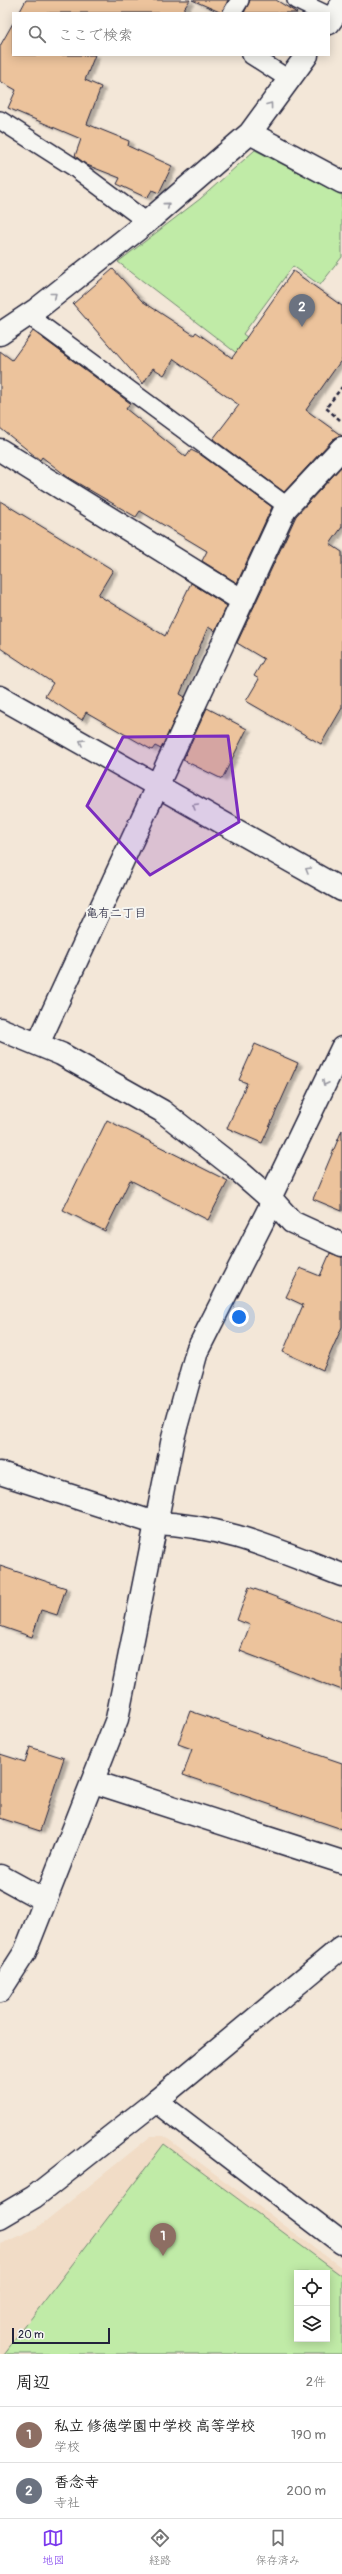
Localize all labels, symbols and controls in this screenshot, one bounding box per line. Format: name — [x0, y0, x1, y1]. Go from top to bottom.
search box — [12, 12, 330, 56]
icon: search — [26, 23, 48, 45]
text: ここで検索 — [58, 26, 133, 45]
one-way arrow — [266, 103, 273, 110]
one-way arrow — [162, 202, 169, 209]
one-way arrow — [50, 292, 57, 299]
pin: 2 — [289, 294, 315, 327]
one-way arrow — [79, 740, 86, 747]
one-way arrow — [192, 803, 199, 811]
one-way arrow — [305, 868, 312, 875]
district label: 亀有二丁目 — [86, 906, 146, 921]
one-way arrow — [322, 1079, 330, 1087]
your location — [229, 1307, 249, 1327]
pin: 1 — [150, 2223, 176, 2256]
map controls — [294, 2270, 330, 2342]
button: locate — [294, 2270, 330, 2306]
button: layers — [294, 2306, 330, 2342]
scale bar — [12, 2326, 110, 2345]
text: 20 m — [18, 2328, 44, 2341]
text: 周辺 — [16, 2372, 50, 2393]
text: 2件 — [306, 2374, 326, 2390]
text: 私立 修徳学園中学校 高等学校 — [54, 2417, 256, 2436]
text: 1 — [26, 2427, 32, 2443]
text: 190 m — [291, 2427, 326, 2443]
text: 学校 — [54, 2439, 80, 2455]
text: 香念寺 — [54, 2473, 99, 2492]
text: 2 — [25, 2483, 33, 2499]
text: 200 m — [287, 2483, 326, 2499]
text: 寺社 — [54, 2495, 80, 2511]
tab: 地図 — [42, 2527, 64, 2567]
tab: 経路 — [149, 2527, 171, 2567]
tab: 保存済み — [256, 2527, 300, 2567]

